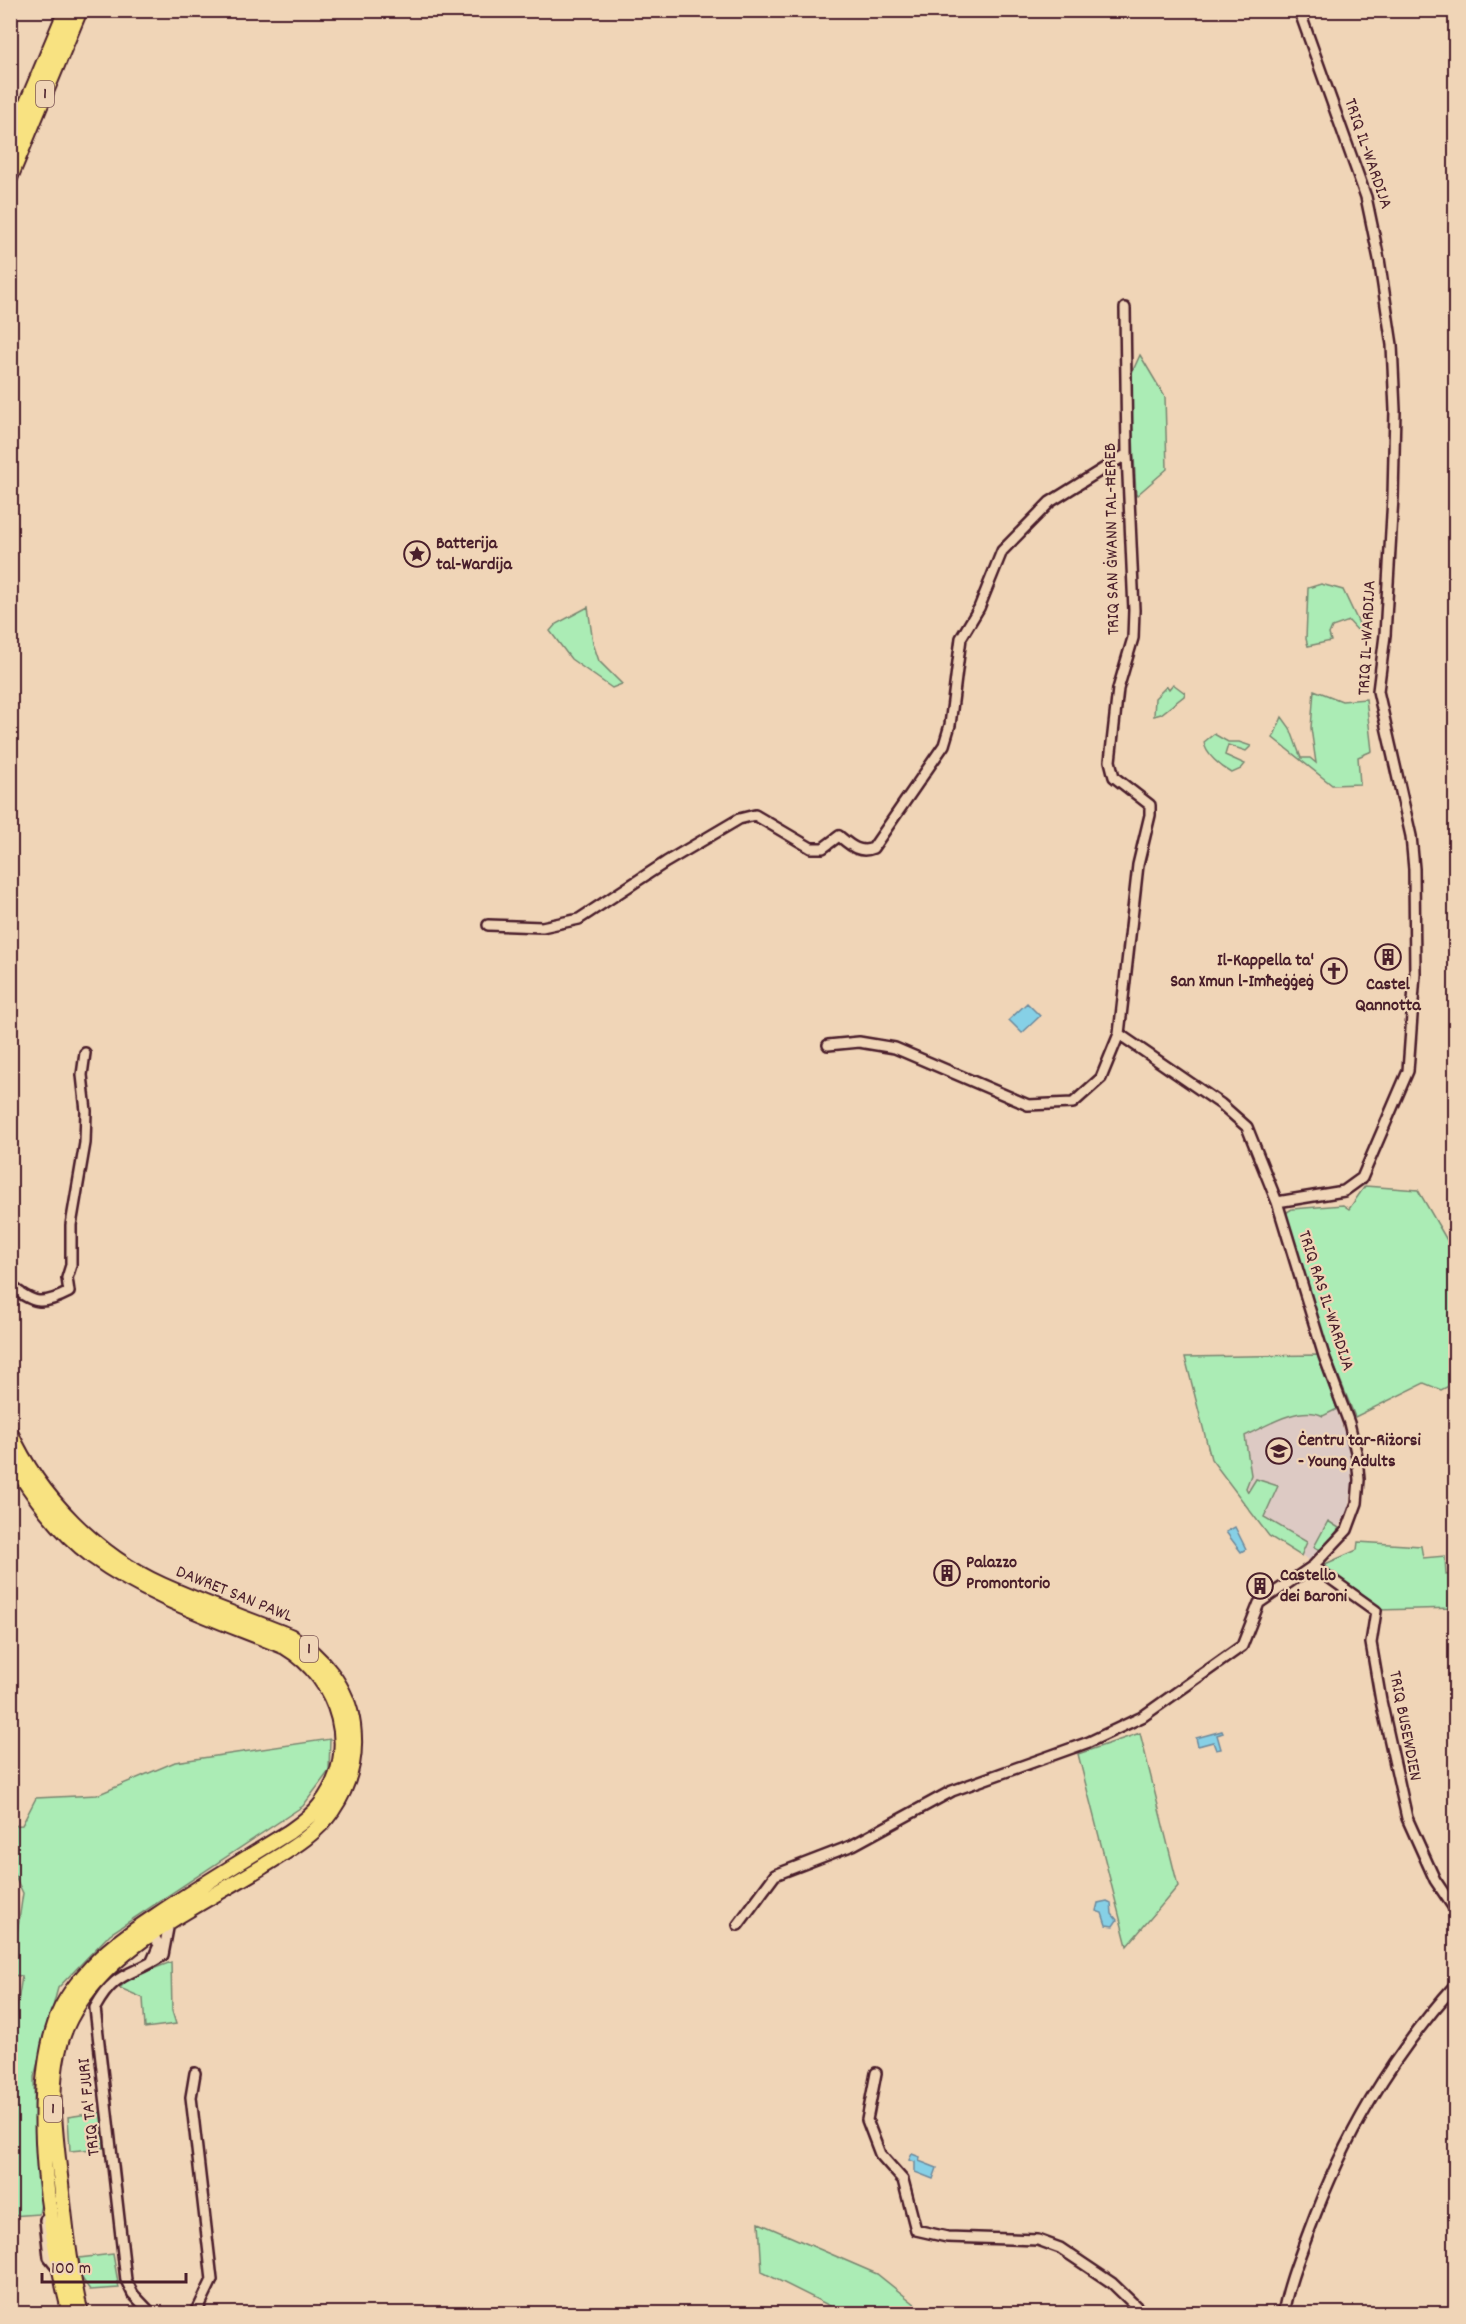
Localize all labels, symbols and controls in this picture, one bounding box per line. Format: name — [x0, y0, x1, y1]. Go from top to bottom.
road number: 1 — [36, 81, 54, 107]
street label: TRIQ IL-WARDIJA — [1336, 95, 1398, 213]
street label: TRIQ SAN ĠWANN TAL-ĦEREB — [1099, 443, 1127, 635]
place label: Batterija tal-Wardija — [436, 532, 512, 578]
place icon: Batterija tal-Wardija — [402, 539, 432, 569]
street label: TRIQ IL-WARDIJA — [1352, 580, 1384, 696]
building icon: Castel Qannotta — [1373, 942, 1403, 972]
place label: Il-Kappella ta' San Xmun l-Imħeġġeġ — [1170, 949, 1314, 995]
church icon: Il-Kappella ta' San Xmun l-Imħeġġeġ — [1319, 956, 1349, 986]
place label: Castel Qannotta — [1355, 973, 1421, 1019]
street label: TRIQ RAS IL-WARDIJA — [1291, 1228, 1360, 1374]
place label: Ċentru tar-Riżorsi - Young Adults — [1298, 1429, 1421, 1475]
school or university icon: Ċentru tar-Riżorsi - Young Adults — [1264, 1436, 1294, 1466]
place label: Palazzo Promontorio — [966, 1551, 1050, 1597]
building icon: Palazzo Promontorio — [932, 1558, 962, 1588]
street label: DAWRET SAN PAWL — [172, 1560, 297, 1630]
place label: Castello dei Baroni — [1280, 1564, 1348, 1610]
building icon: Castello dei Baroni — [1245, 1571, 1275, 1601]
road number: 1 — [300, 1636, 318, 1662]
street label: TRIQ BUSEWDIEN — [1381, 1669, 1427, 1783]
street label: TRIQ TA' FJURI — [72, 2056, 108, 2157]
road number: 1 — [44, 2096, 62, 2122]
scale bar — [42, 2246, 186, 2284]
text: 100 m — [51, 2257, 91, 2282]

